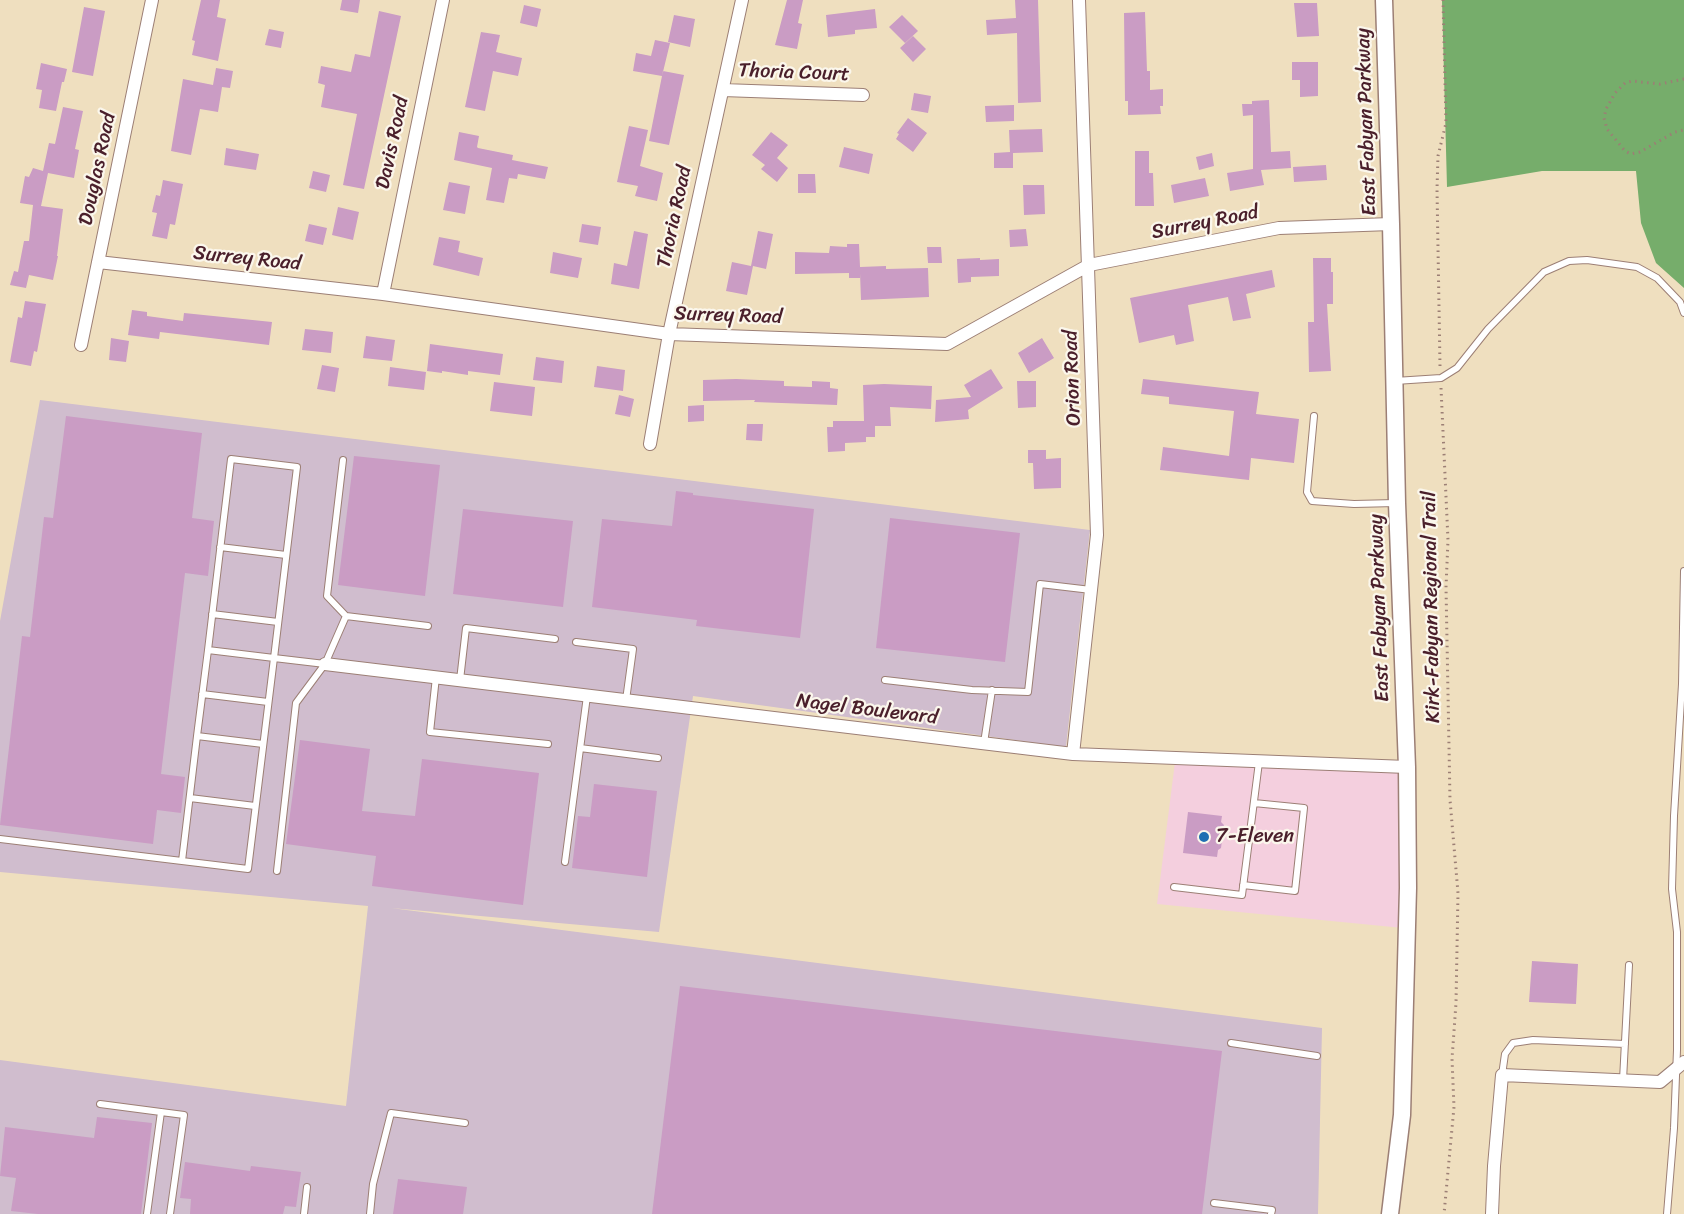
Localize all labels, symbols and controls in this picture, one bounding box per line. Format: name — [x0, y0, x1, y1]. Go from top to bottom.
street label: East Fabyan Parkway — [1352, 28, 1382, 216]
street label: Thoria Court — [738, 59, 850, 87]
street label: Davis Road — [371, 94, 415, 192]
street label: Douglas Road — [74, 110, 122, 228]
street label: Thoria Road — [652, 164, 698, 270]
street label: Surrey Road — [1150, 201, 1260, 245]
street label: Surrey Road — [192, 241, 302, 277]
street label: Surrey Road — [673, 302, 783, 330]
street label: Orion Road — [1059, 330, 1087, 426]
street label: Kirk-Fabyan Regional Trail — [1418, 491, 1446, 723]
street label: East Fabyan Parkway — [1365, 514, 1395, 702]
street label: Nagel Boulevard — [795, 689, 939, 731]
place label: 7-Eleven — [1216, 825, 1294, 849]
marker: 7-Eleven — [1197, 830, 1211, 844]

